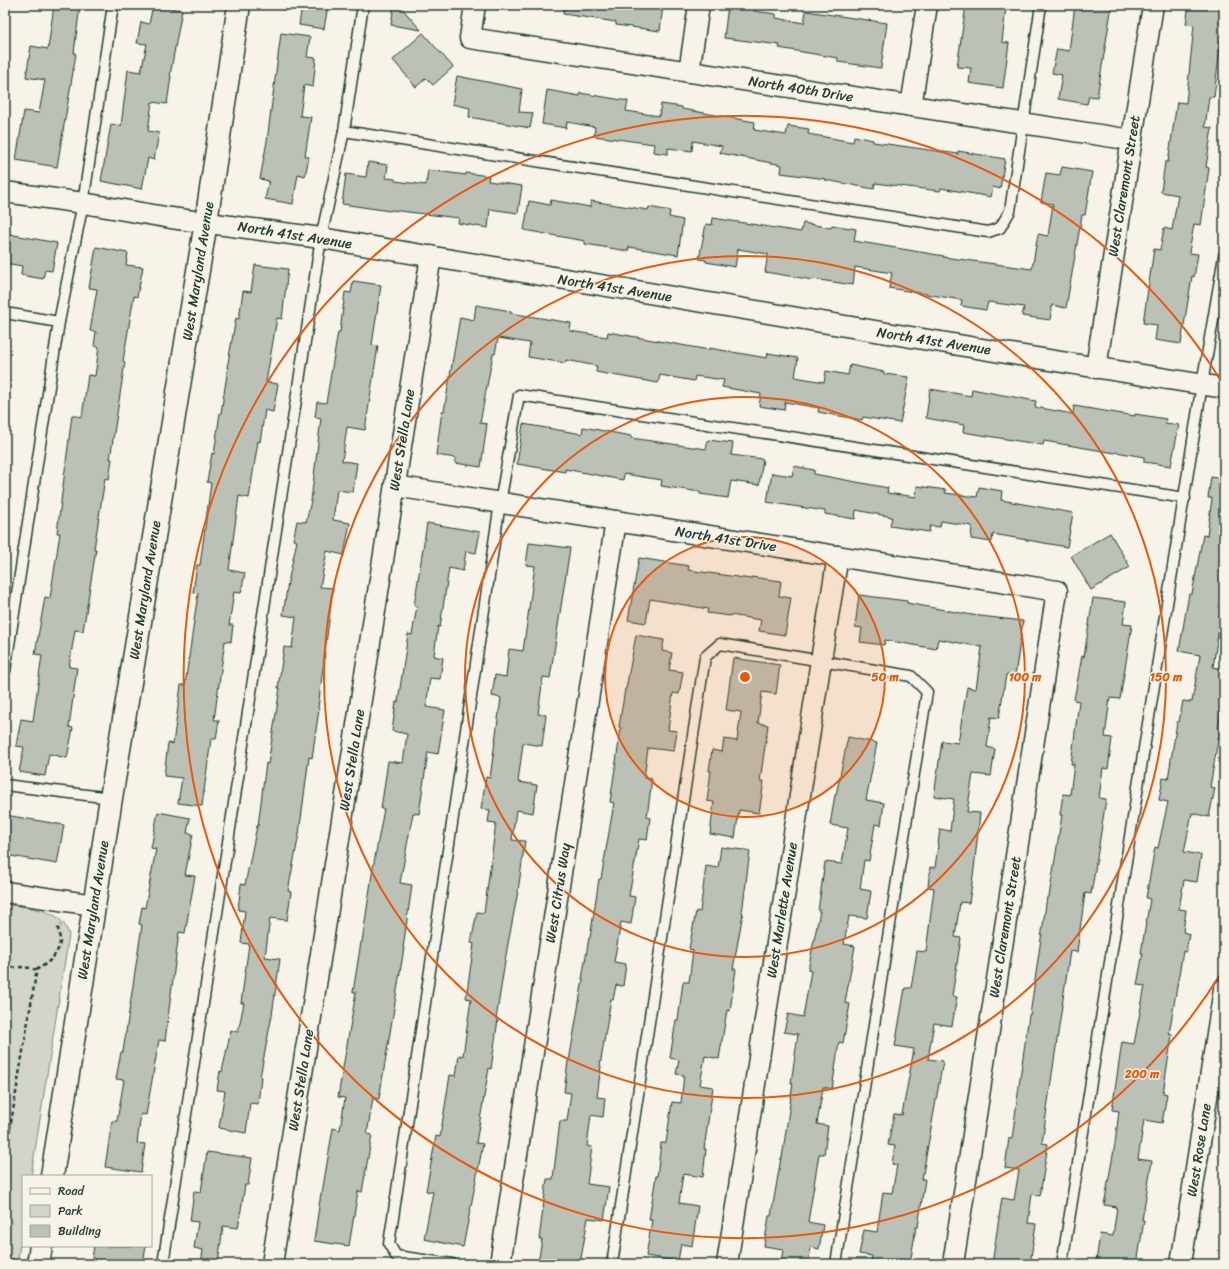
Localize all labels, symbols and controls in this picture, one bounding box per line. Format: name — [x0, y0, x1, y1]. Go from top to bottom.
street label: North 40th Drive — [747, 68, 855, 110]
street label: West Claremont Street — [1100, 114, 1148, 258]
street label: West Maryland Avenue — [175, 199, 221, 342]
street label: North 41st Avenue — [236, 214, 354, 256]
street label: North 41st Avenue — [556, 267, 674, 309]
street label: North 41st Avenue — [875, 320, 993, 362]
street label: West Stella Lane — [382, 387, 422, 493]
street label: West Maryland Avenue — [122, 518, 168, 661]
street label: North 41st Drive — [674, 519, 778, 559]
text: 50 m — [871, 666, 899, 688]
text: 100 m — [1009, 666, 1042, 688]
text: 150 m — [1150, 666, 1183, 688]
centre of rings — [738, 670, 752, 684]
street label: West Stella Lane — [332, 707, 372, 813]
street label: West Maryland Avenue — [70, 838, 116, 981]
street label: West Citrus Way — [538, 840, 578, 945]
street label: West Marlette Avenue — [759, 840, 805, 980]
street label: West Claremont Street — [981, 855, 1029, 999]
street label: West Stella Lane — [281, 1027, 321, 1133]
text: 200 m — [1124, 1063, 1160, 1085]
street label: West Rose Lane — [1179, 1102, 1219, 1198]
legend — [22, 1175, 152, 1247]
text: Road — [58, 1180, 85, 1202]
text: Park — [58, 1200, 83, 1222]
text: Building — [58, 1220, 101, 1242]

